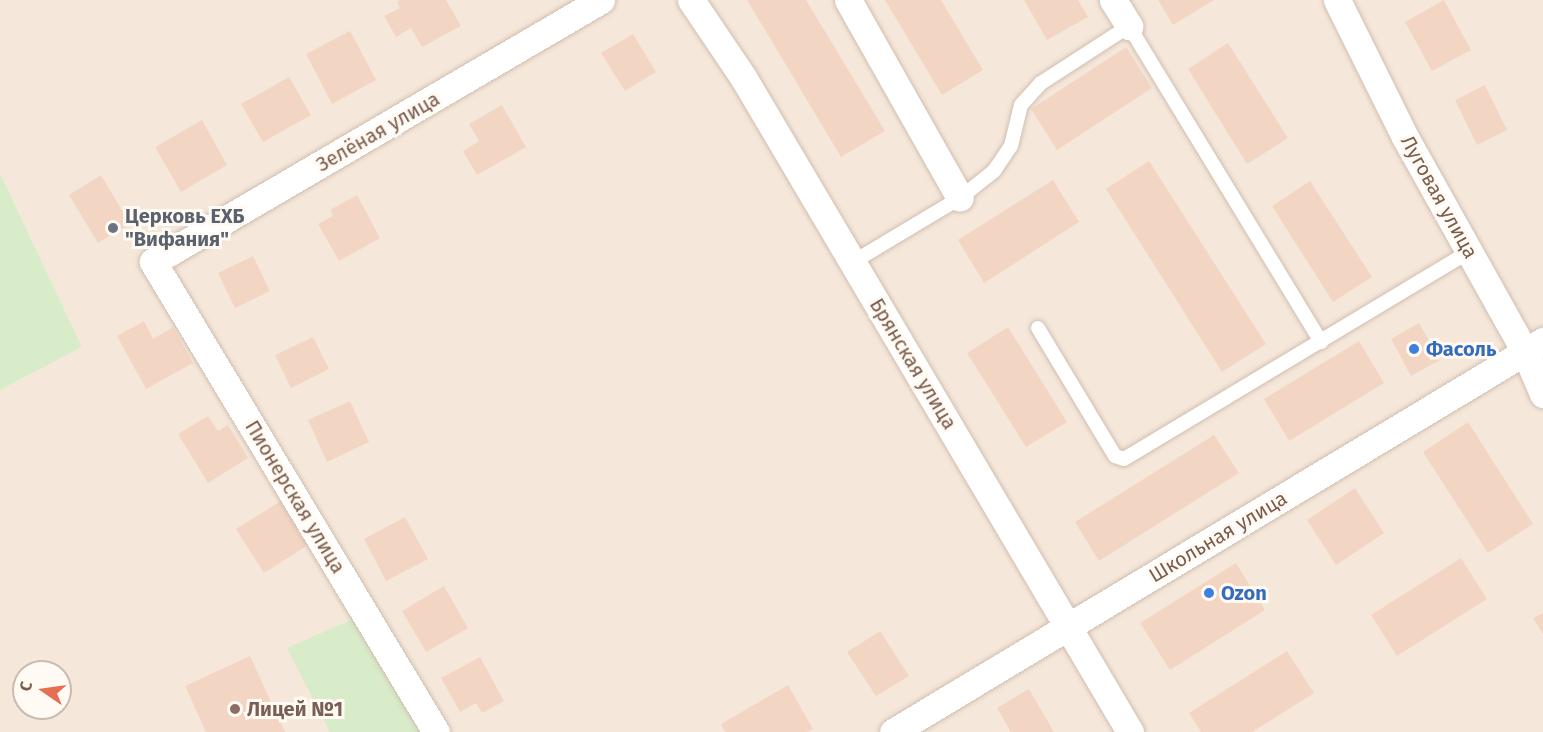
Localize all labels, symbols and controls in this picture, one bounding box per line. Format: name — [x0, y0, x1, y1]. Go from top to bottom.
street label: Зелёная улица — [312, 87, 444, 177]
street label: Луговая улица — [1395, 131, 1483, 263]
place label: Церковь ЕХБ "Вифания" — [125, 204, 244, 251]
marker: Церковь ЕХБ "Вифания" — [106, 221, 120, 235]
street label: Брянская улица — [864, 294, 962, 434]
place label: Фасоль — [1426, 337, 1496, 361]
marker: Фасоль — [1407, 342, 1421, 356]
street label: Пионерская улица — [240, 416, 350, 578]
street label: Школьная улица — [1145, 486, 1291, 588]
place label: Ozon — [1221, 581, 1267, 605]
marker: Ozon — [1202, 586, 1216, 600]
north arrow — [12, 660, 72, 720]
text: С — [16, 680, 36, 693]
place label: Лицей №1 — [247, 697, 343, 721]
marker: Лицей №1 — [228, 702, 242, 716]

